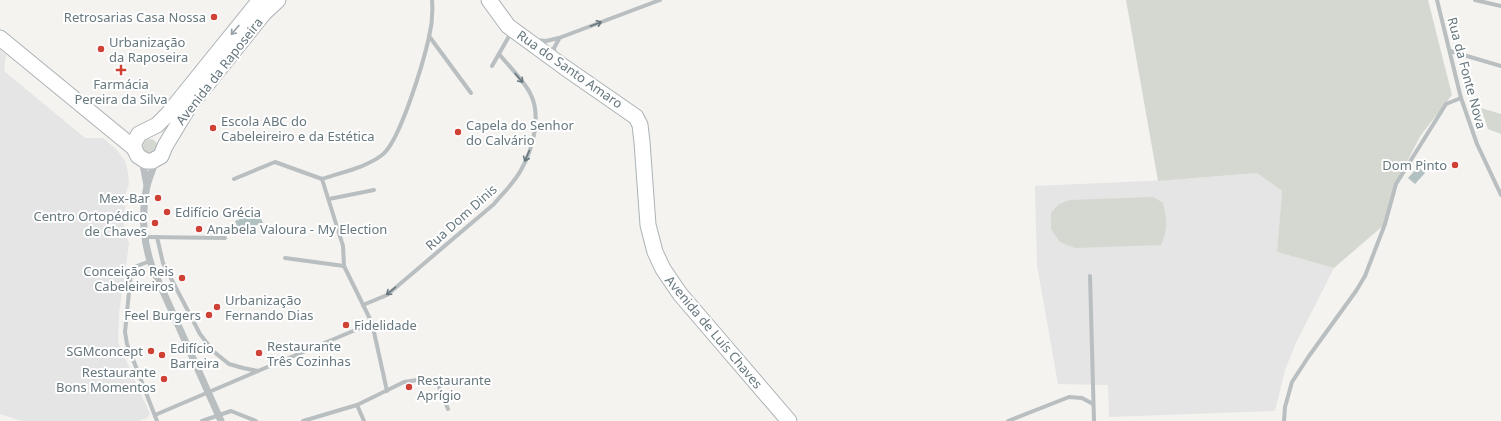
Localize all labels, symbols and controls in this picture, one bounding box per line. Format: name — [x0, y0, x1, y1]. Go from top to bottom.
place label: Retrosarias Casa Nossa — [64, 8, 206, 26]
marker: Retrosarias Casa Nossa — [209, 12, 219, 22]
street label: Avenida da Raposeira — [171, 14, 267, 128]
street label: Rua da Fonte Nova — [1443, 15, 1491, 131]
one-way arrow — [589, 20, 601, 28]
one-way arrow — [231, 25, 240, 35]
street label: Rua do Santo Amaro — [514, 26, 627, 112]
place label: Urbanização da Raposeira — [109, 33, 188, 66]
marker: Urbanização da Raposeira — [96, 44, 106, 54]
marker: Farmácia Pereira da Silva — [116, 65, 126, 75]
one-way arrow — [514, 73, 523, 84]
place label: Farmácia Pereira da Silva — [74, 75, 168, 108]
place label: Escola ABC do Cabeleireiro e da Estética — [221, 112, 374, 145]
place label: Capela do Senhor do Calvário — [466, 116, 575, 149]
marker: Escola ABC do Cabeleireiro e da Estética — [208, 123, 218, 133]
marker: Capela do Senhor do Calvário — [453, 127, 463, 137]
one-way arrow — [523, 149, 530, 161]
place label: Dom Pinto — [1382, 156, 1447, 174]
marker: Dom Pinto — [1450, 160, 1460, 170]
street label: Rua Dom Dinis — [421, 180, 501, 254]
place label: Mex-Bar — [99, 189, 151, 207]
marker: Mex-Bar — [153, 193, 163, 203]
place label: Edifício Grécia — [175, 203, 261, 221]
place label: Centro Ortopédico de Chaves — [34, 207, 147, 240]
marker: Edifício Grécia — [162, 207, 172, 217]
marker: Centro Ortopédico de Chaves — [150, 218, 160, 228]
place label: Anabela Valoura - My Election — [207, 220, 387, 238]
marker: Anabela Valoura - My Election — [194, 224, 204, 234]
place label: Conceição Reis Cabeleireiros — [83, 262, 174, 295]
street label: Avenida de Luís Chaves — [661, 272, 767, 392]
marker: Conceição Reis Cabeleireiros — [177, 273, 187, 283]
one-way arrow — [385, 287, 396, 296]
place label: Urbanização Fernando Dias — [225, 291, 313, 324]
marker: Urbanização Fernando Dias — [212, 302, 222, 312]
place label: Feel Burgers — [124, 306, 201, 324]
marker: Feel Burgers — [204, 310, 214, 320]
place label: Fidelidade — [354, 316, 417, 334]
marker: Fidelidade — [341, 320, 351, 330]
place label: Restaurante Três Cozinhas — [267, 337, 351, 370]
place label: Edifício Barreira — [170, 339, 219, 372]
place label: SGMconcept — [66, 342, 143, 360]
marker: SGMconcept — [146, 346, 156, 356]
marker: Restaurante Três Cozinhas — [254, 348, 264, 358]
marker: Edifício Barreira — [157, 350, 167, 360]
place label: Restaurante Bons Momentos — [56, 363, 156, 396]
place label: Restaurante Aprígio — [417, 371, 491, 404]
marker: Restaurante Bons Momentos — [159, 374, 169, 384]
marker: Restaurante Aprígio — [404, 382, 414, 392]

